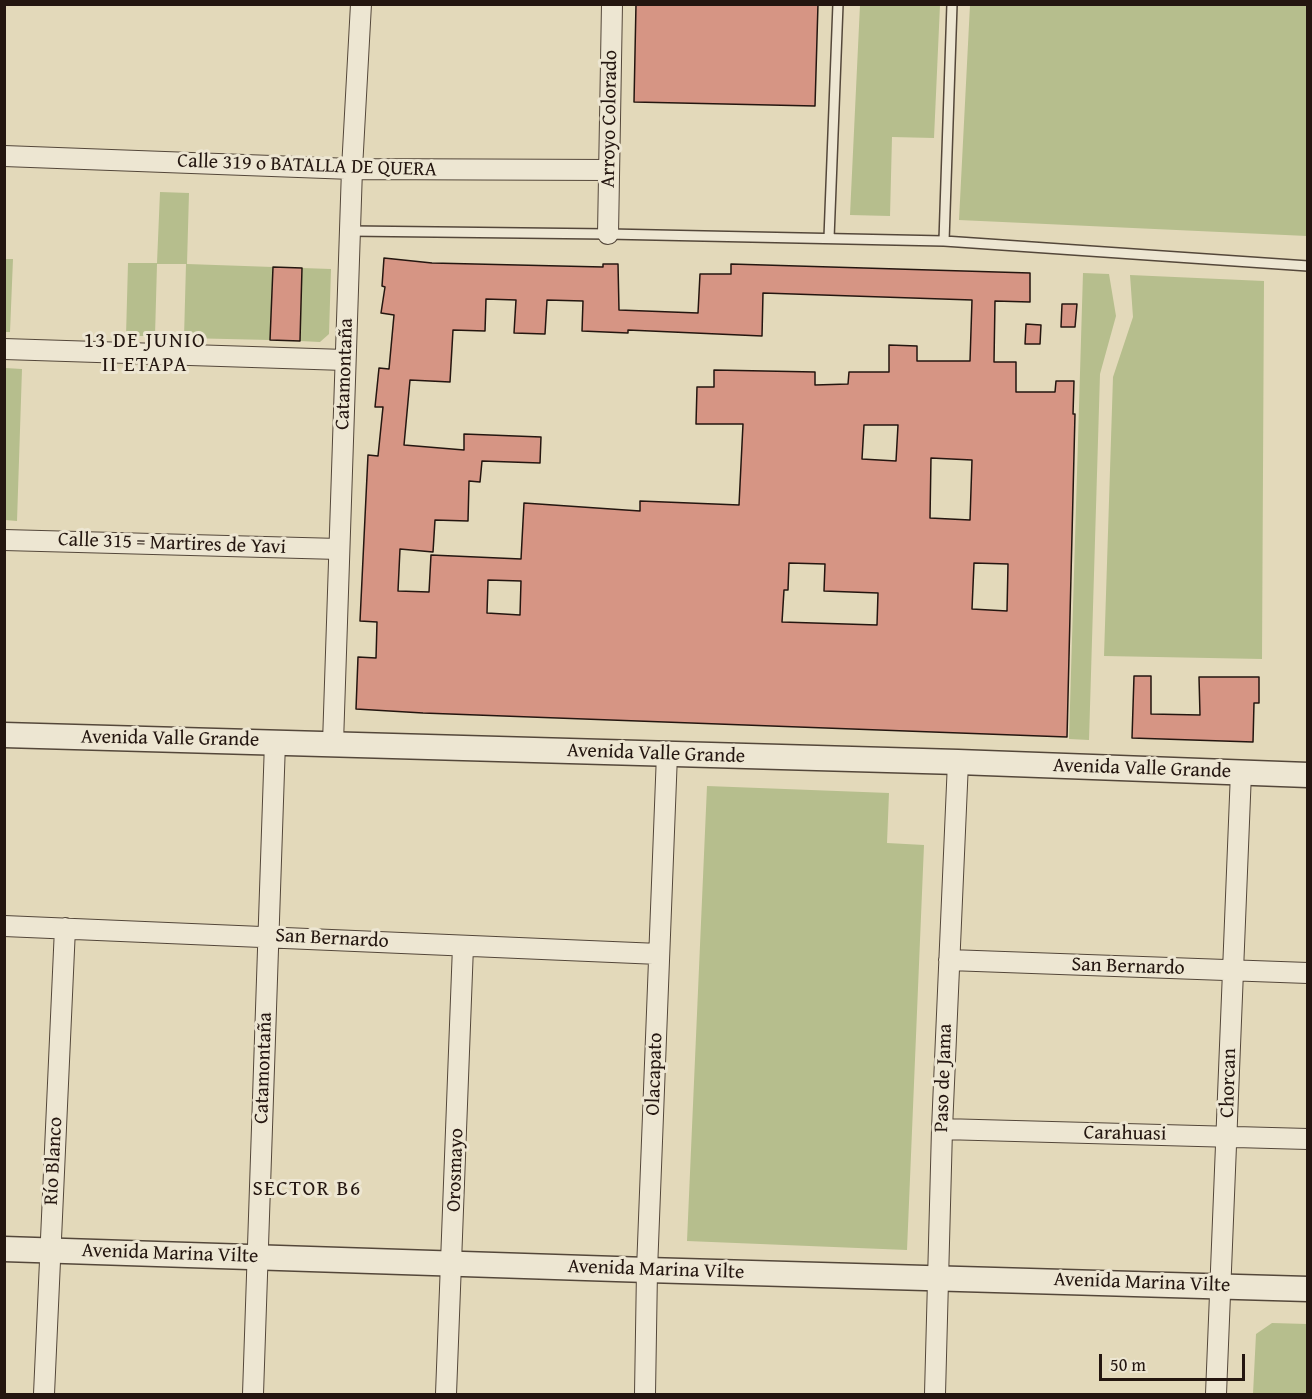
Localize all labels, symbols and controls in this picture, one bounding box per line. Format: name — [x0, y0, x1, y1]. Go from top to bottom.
street label: Arroyo Colorado — [597, 50, 623, 188]
street label: Calle 319 o BATALLA DE QUERA — [177, 149, 437, 183]
street label: Catamontaña — [331, 318, 359, 430]
district label: 13 DE JUNIO II ETAPA — [84, 329, 206, 379]
street label: Calle 315 = Martires de Yavi — [57, 528, 287, 560]
street label: Avenida Valle Grande — [81, 725, 259, 753]
street label: Avenida Valle Grande — [566, 739, 746, 769]
street label: Avenida Valle Grande — [1052, 754, 1232, 784]
street label: San Bernardo — [275, 924, 389, 954]
street label: San Bernardo — [1071, 953, 1185, 981]
street label: Catamontaña — [250, 1012, 278, 1124]
street label: Paso de Jama — [930, 1023, 958, 1133]
street label: Olacapato — [642, 1032, 668, 1116]
street label: Chorcan — [1216, 1048, 1242, 1118]
street label: Río Blanco — [40, 1116, 68, 1206]
street label: Carahuasi — [1083, 1121, 1167, 1147]
street label: Orosmayo — [443, 1128, 469, 1212]
district label: SECTOR B6 — [252, 1177, 362, 1203]
street label: Avenida Marina Vilte — [81, 1239, 259, 1269]
street label: Avenida Marina Vilte — [567, 1255, 745, 1285]
street label: Avenida Marina Vilte — [1053, 1268, 1231, 1298]
scale bar — [1102, 1342, 1248, 1380]
text: 50 m — [1110, 1351, 1146, 1378]

